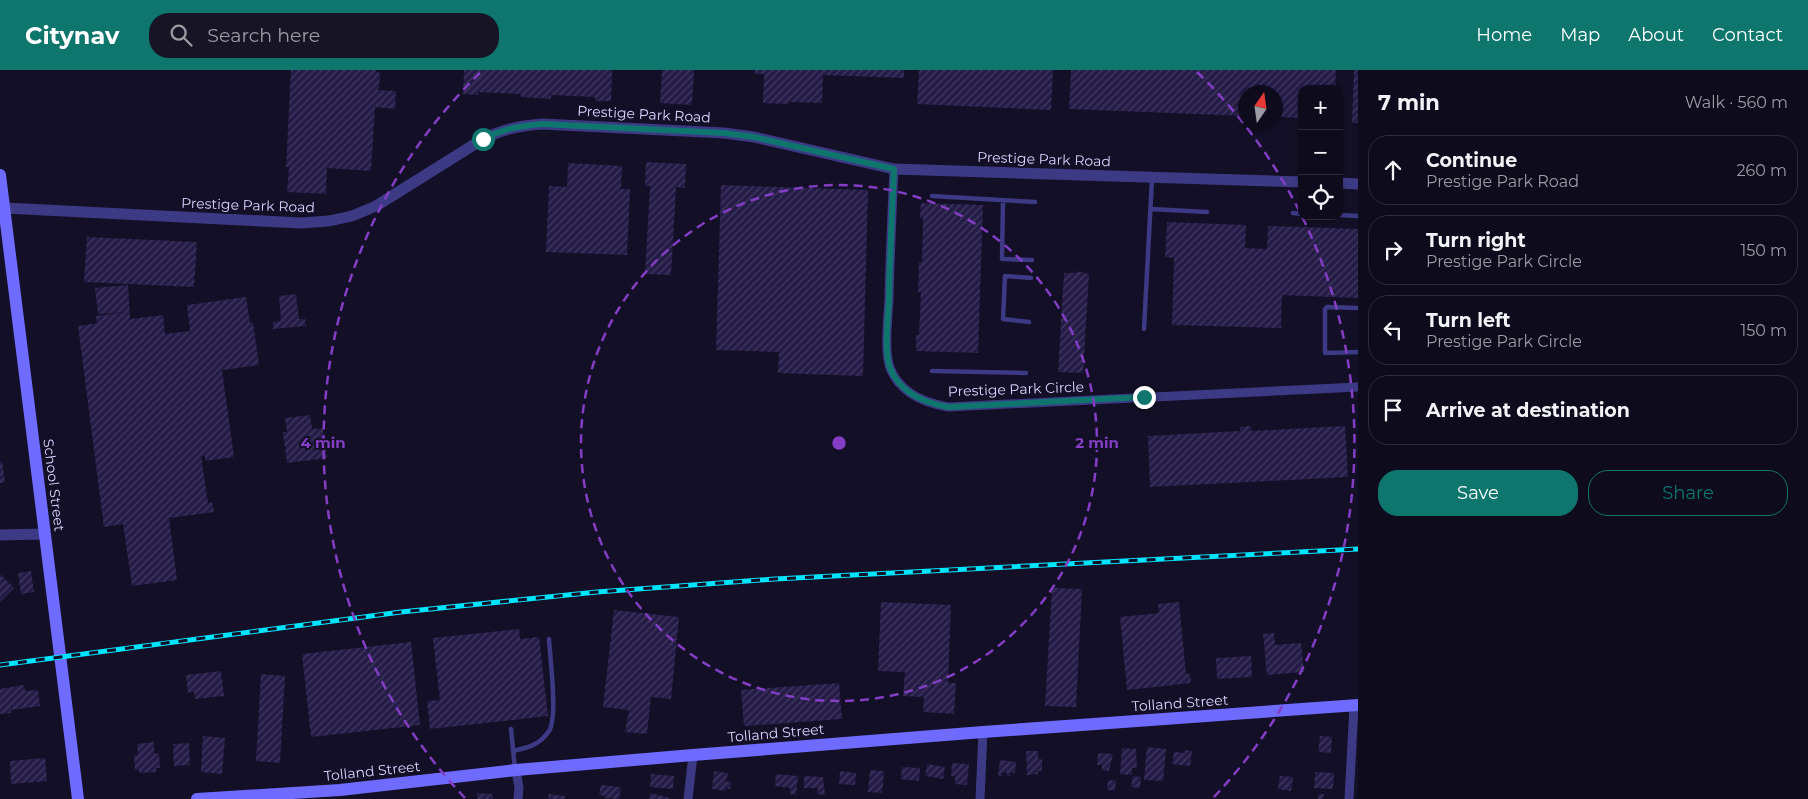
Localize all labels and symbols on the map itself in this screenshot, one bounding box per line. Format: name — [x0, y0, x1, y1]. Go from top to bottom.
north arrow — [1238, 85, 1283, 130]
street label: Prestige Park Road — [577, 102, 711, 126]
route start — [472, 128, 495, 151]
street label: Prestige Park Road — [977, 148, 1111, 170]
street label: Prestige Park Road — [181, 194, 315, 216]
street label: Prestige Park Circle — [948, 378, 1084, 400]
route end — [1133, 386, 1156, 409]
text: 4 min — [300, 433, 346, 452]
text: 2 min — [1075, 433, 1119, 452]
centre of rings — [830, 434, 848, 452]
street label: School Street — [39, 438, 69, 533]
street label: Tolland Street — [1131, 691, 1229, 715]
street label: Tolland Street — [727, 720, 825, 746]
street label: Tolland Street — [323, 757, 421, 785]

